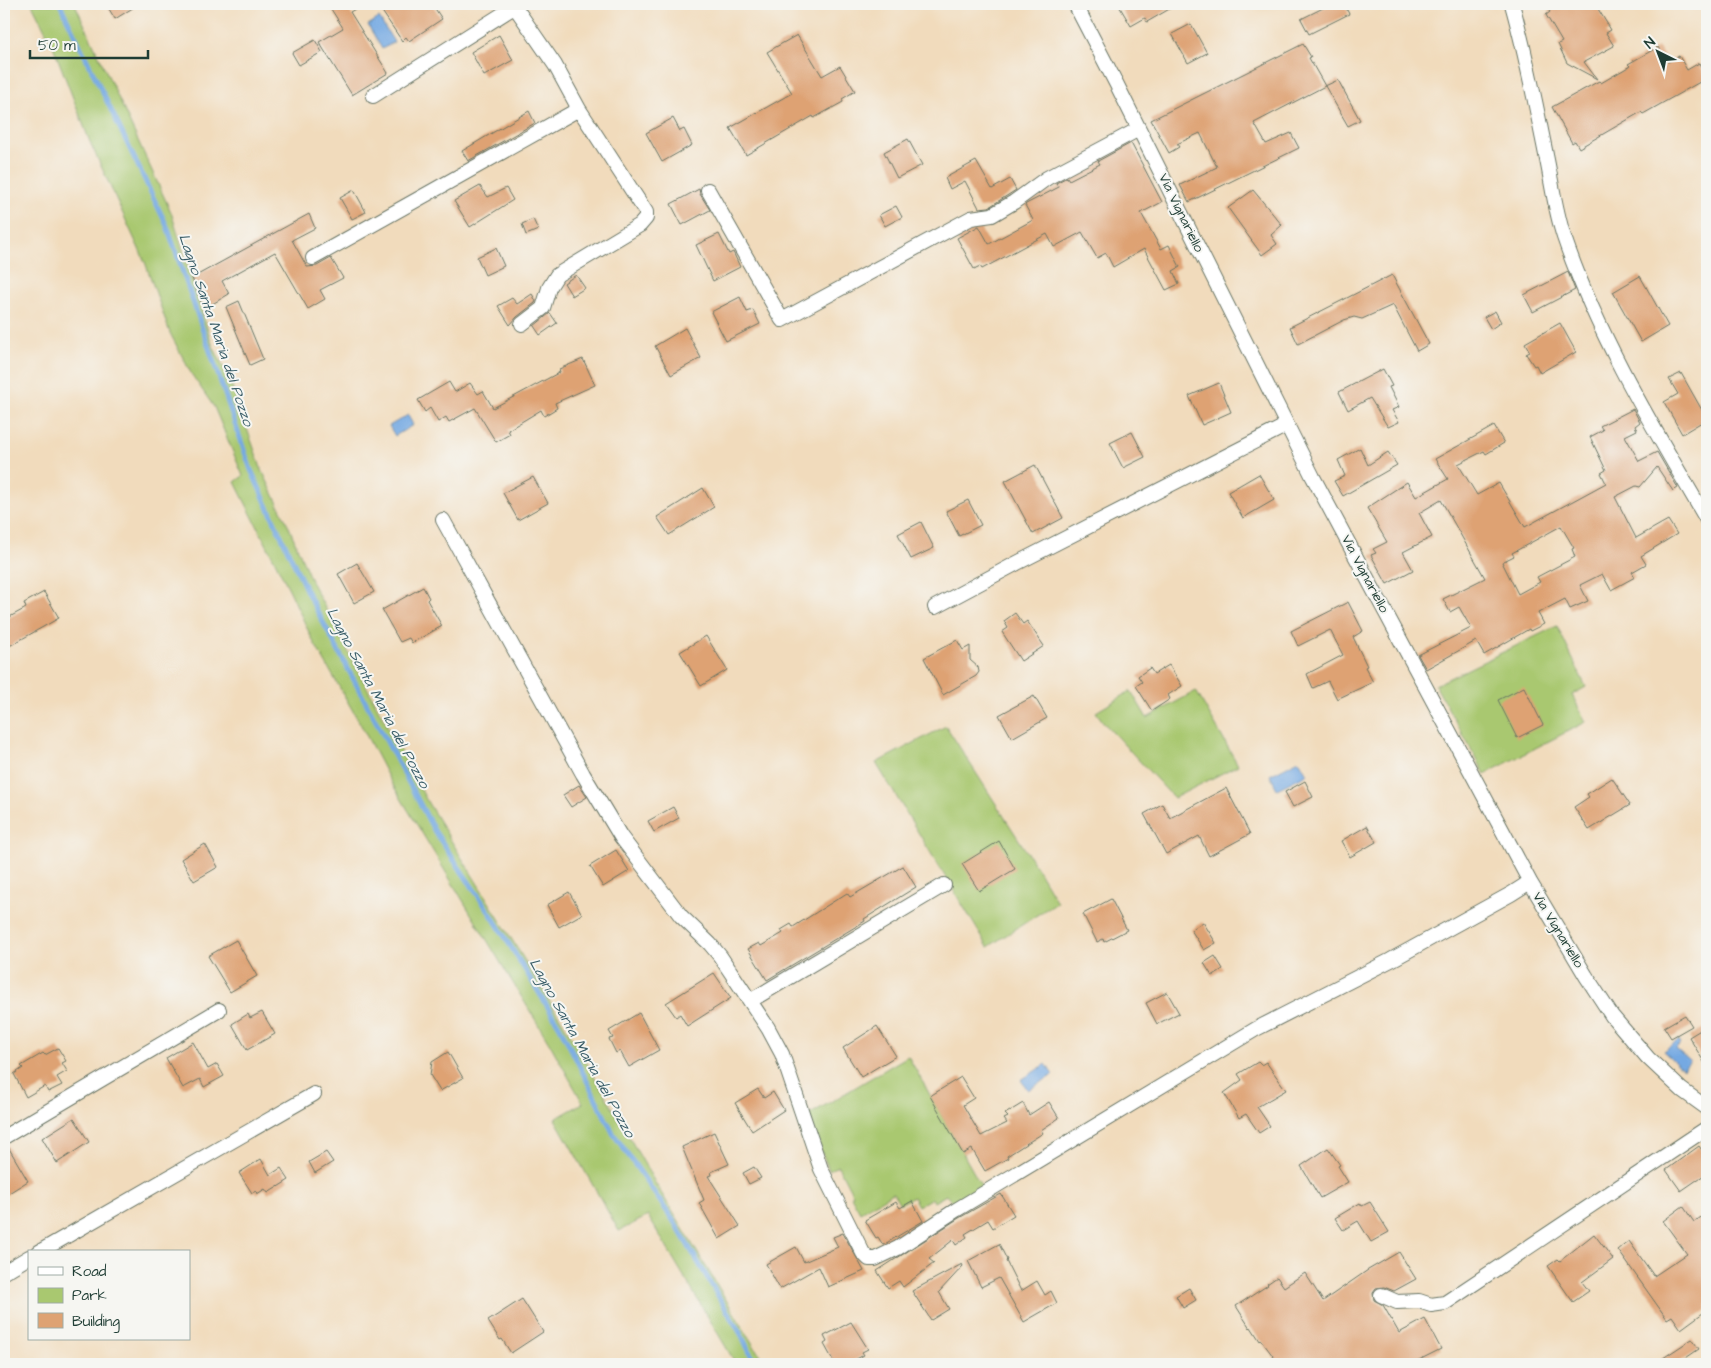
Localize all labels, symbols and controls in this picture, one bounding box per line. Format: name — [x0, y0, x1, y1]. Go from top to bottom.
scale bar — [30, 28, 148, 60]
north arrow — [1634, 28, 1684, 78]
text: N — [1640, 33, 1660, 53]
text: 50 m — [38, 35, 76, 56]
street label: Via Vignariello — [1153, 170, 1209, 256]
water label: Lagno Santa Maria del Pozzo — [172, 231, 259, 431]
street label: Via Vignariello — [1336, 532, 1394, 617]
water label: Lagno Santa Maria del Pozzo — [320, 604, 435, 794]
street label: Via Vignariello — [1527, 888, 1589, 972]
water label: Lagno Santa Maria del Pozzo — [523, 955, 641, 1143]
legend — [28, 1250, 190, 1340]
text: Road — [72, 1261, 107, 1282]
text: Park — [72, 1285, 107, 1306]
text: Building — [72, 1311, 120, 1333]

